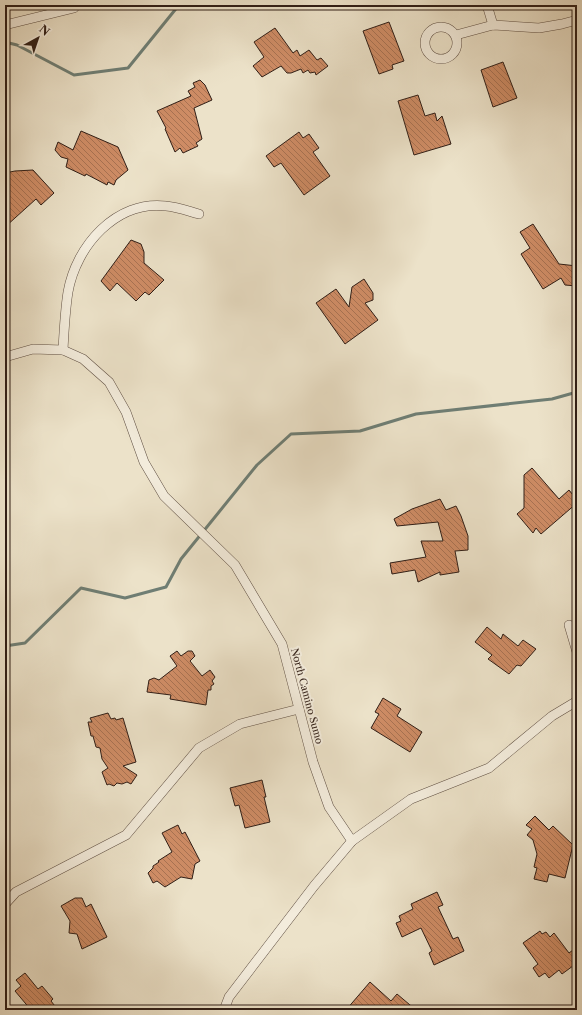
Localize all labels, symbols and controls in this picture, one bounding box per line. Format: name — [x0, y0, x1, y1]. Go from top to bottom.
north arrow — [18, 18, 58, 58]
text: N — [36, 22, 53, 39]
street label: North Camino Sumo — [288, 647, 326, 745]

